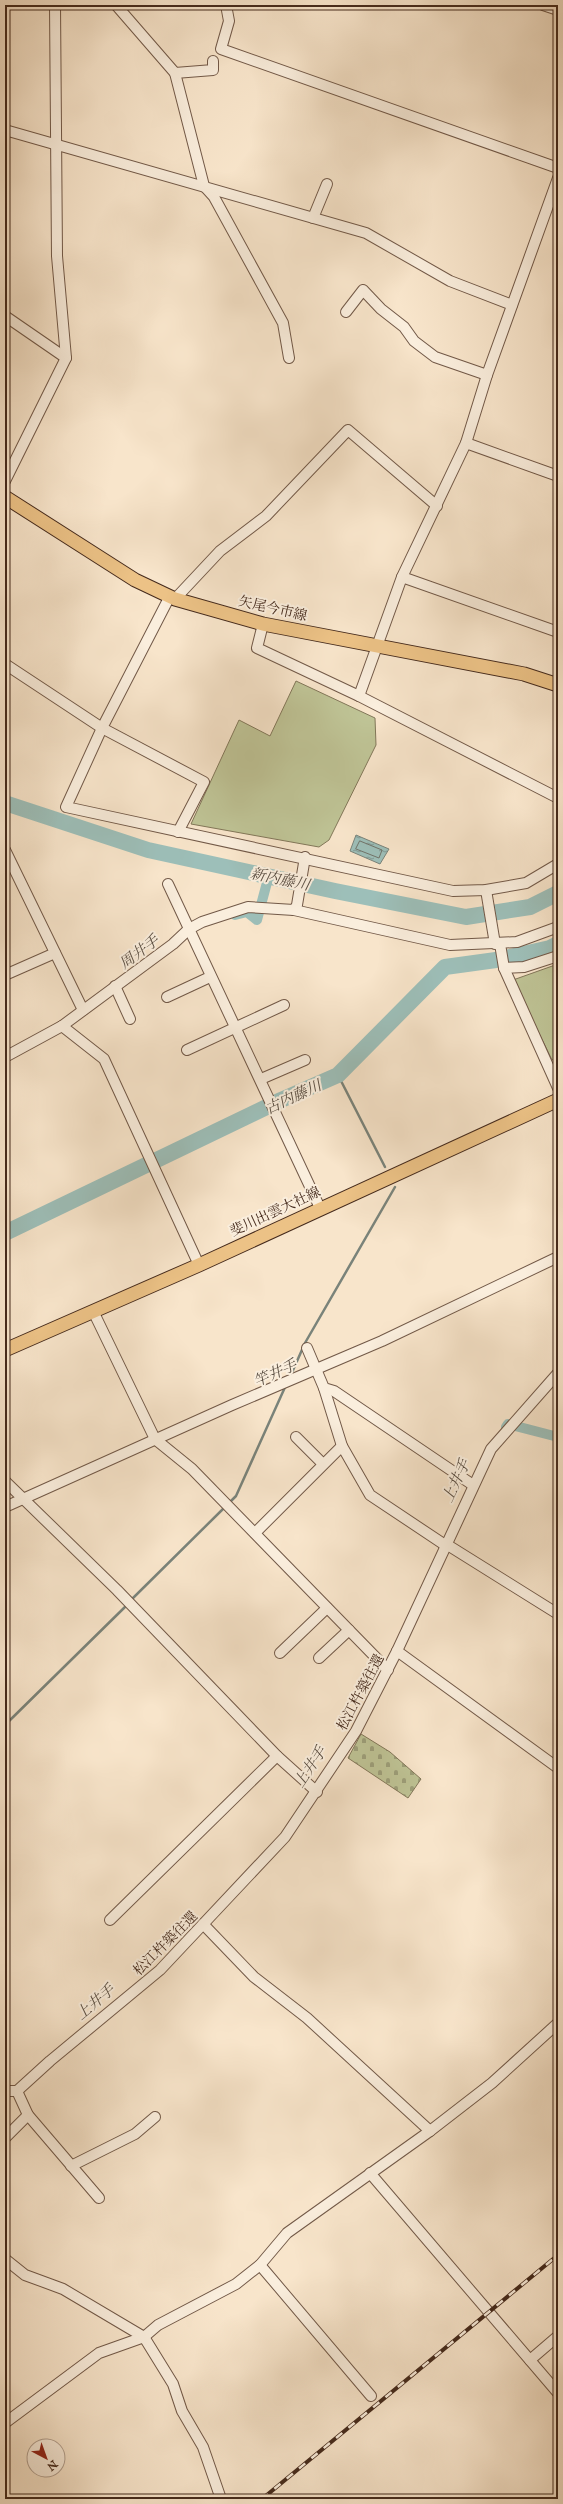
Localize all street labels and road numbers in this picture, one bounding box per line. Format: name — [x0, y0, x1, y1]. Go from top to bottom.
street label: 矢尾今市線 — [237, 592, 309, 626]
street label: 斐川出雲大社線 — [227, 1183, 324, 1241]
street label: 松江杵築往還 — [333, 1651, 389, 1734]
street label: 松江杵築往還 — [130, 1908, 202, 1980]

